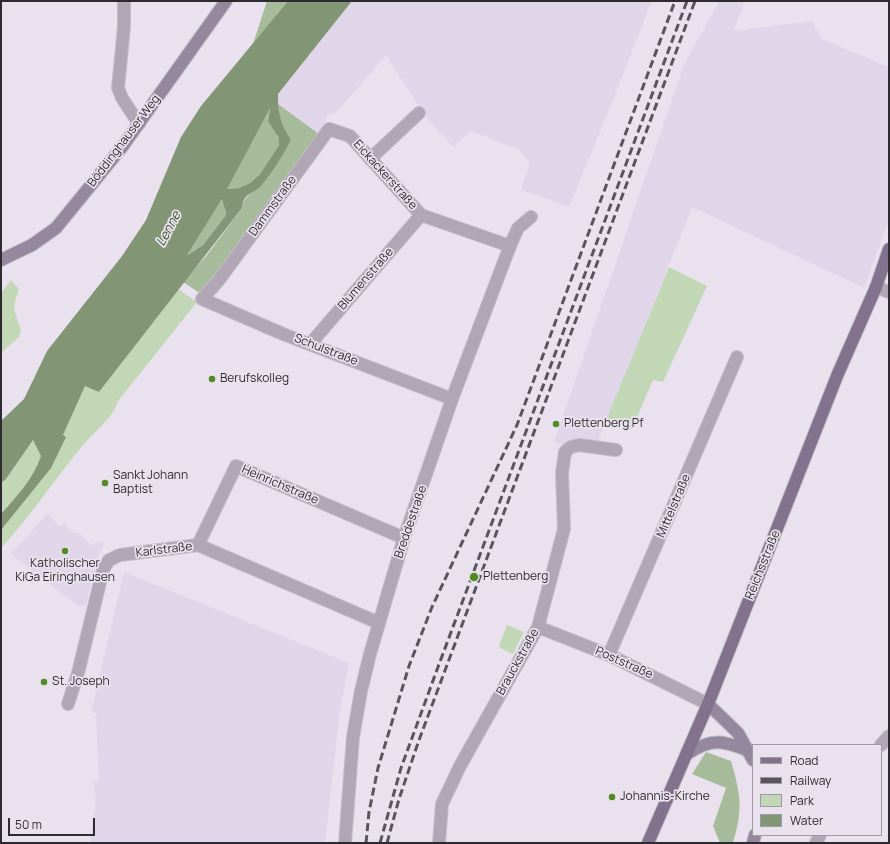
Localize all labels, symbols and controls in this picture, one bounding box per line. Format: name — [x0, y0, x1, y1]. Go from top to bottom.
street label: Böddinghauser Weg — [85, 92, 163, 190]
street label: Eickackerstraße — [350, 137, 420, 213]
street label: Dammstraße — [246, 173, 300, 239]
water label: Lenne — [153, 209, 185, 249]
street label: Blumenstraße — [335, 245, 397, 313]
street label: Schulstraße — [292, 331, 360, 369]
place label: Berufskolleg — [220, 372, 289, 386]
marker: Berufskolleg — [207, 374, 217, 384]
place label: Plettenberg Pf — [564, 417, 644, 431]
marker: Plettenberg Pf — [551, 419, 561, 429]
street label: Heinrichstraße — [239, 462, 321, 508]
place label: Sankt Johann Baptist — [113, 469, 188, 497]
street label: Mittelstraße — [654, 472, 694, 540]
marker: Sankt Johann Baptist — [100, 478, 110, 488]
street label: Breddestraße — [392, 484, 430, 560]
street label: Reichsstraße — [743, 528, 783, 602]
street label: Karlstraße — [135, 539, 193, 561]
marker: Katholischer KiGa Eiringhausen — [60, 546, 70, 556]
place label: Katholischer KiGa Eiringhausen — [15, 557, 115, 585]
place label: Plettenberg — [483, 570, 548, 584]
marker: Plettenberg — [468, 571, 480, 583]
street label: Brauckstraße — [494, 626, 542, 698]
street label: Poststraße — [593, 644, 655, 682]
place label: St. Joseph — [52, 675, 110, 689]
marker: St. Joseph — [39, 677, 49, 687]
legend — [752, 744, 882, 836]
text: Road — [790, 752, 818, 769]
text: Railway — [790, 772, 831, 789]
place label: Johannis-Kirche — [620, 790, 710, 804]
marker: Johannis-Kirche — [607, 792, 617, 802]
text: Park — [790, 792, 814, 809]
scale bar — [10, 810, 97, 836]
text: Water — [790, 812, 823, 829]
text: 50 m — [15, 816, 42, 833]

